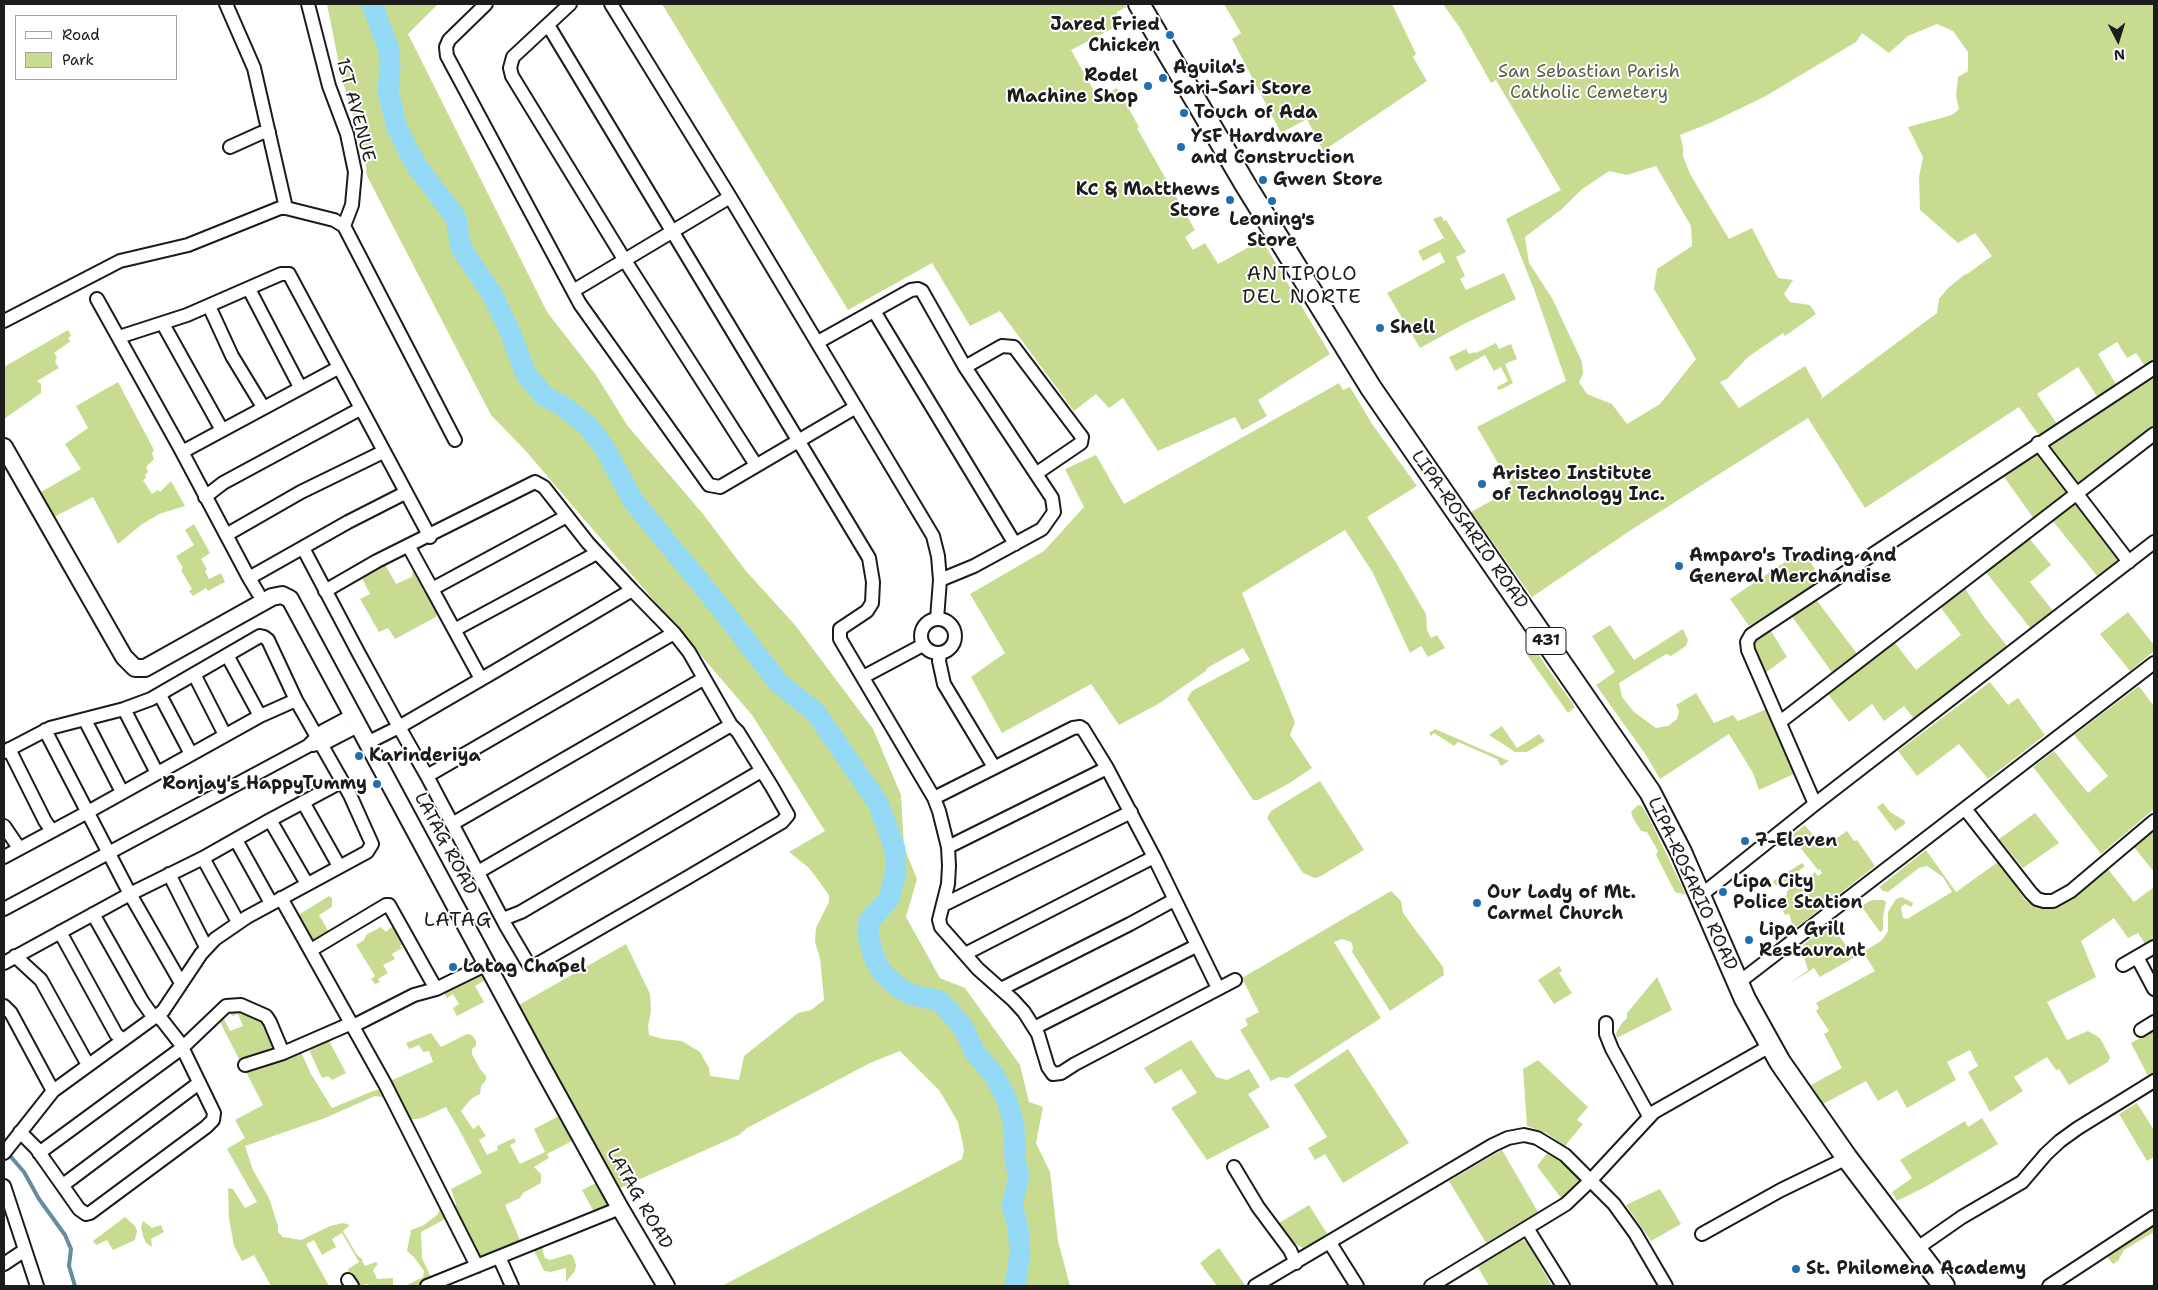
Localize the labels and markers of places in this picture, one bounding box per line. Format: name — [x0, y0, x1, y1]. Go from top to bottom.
place label: Jared Fried Chicken — [1050, 14, 1160, 56]
marker: Jared Fried Chicken — [1164, 29, 1176, 41]
place label: Aguila's Sari-Sari Store — [1173, 57, 1311, 100]
place label: Rodel Machine Shop — [1007, 65, 1138, 108]
marker: Aguila's Sari-Sari Store — [1157, 72, 1169, 84]
marker: Rodel Machine Shop — [1142, 80, 1154, 92]
place label: Touch of Ada — [1194, 102, 1318, 124]
marker: Touch of Ada — [1178, 107, 1190, 119]
place label: YSF Hardware and Construction — [1191, 126, 1354, 168]
marker: YSF Hardware and Construction — [1175, 141, 1187, 153]
place label: Gwen Store — [1273, 169, 1383, 191]
marker: Gwen Store — [1257, 174, 1269, 186]
place label: KC & Matthews Store — [1076, 179, 1220, 222]
marker: KC & Matthews Store — [1224, 194, 1236, 206]
marker: Leoning's Store — [1266, 195, 1278, 207]
place label: Leoning's Store — [1229, 209, 1315, 252]
place label: Shell — [1390, 317, 1435, 339]
marker: Shell — [1374, 322, 1386, 334]
place label: Aristeo Institute of Technology Inc. — [1492, 463, 1665, 506]
marker: Aristeo Institute of Technology Inc. — [1476, 478, 1488, 490]
place label: Amparo's Trading and General Merchandise — [1689, 545, 1897, 588]
marker: Amparo's Trading and General Merchandise — [1673, 560, 1685, 572]
place label: Karinderiya — [369, 745, 481, 767]
marker: Karinderiya — [353, 750, 365, 762]
place label: Ronjay's HappyTummy — [162, 773, 367, 795]
marker: Ronjay's HappyTummy — [371, 778, 383, 790]
place label: 7-Eleven — [1755, 830, 1837, 852]
marker: 7-Eleven — [1739, 835, 1751, 847]
place label: Lipa City Police Station — [1733, 871, 1863, 914]
place label: Our Lady of Mt. Carmel Church — [1487, 882, 1636, 924]
marker: Lipa City Police Station — [1717, 886, 1729, 898]
marker: Our Lady of Mt. Carmel Church — [1471, 897, 1483, 909]
place label: Lipa Grill Restaurant — [1759, 919, 1866, 962]
marker: Lipa Grill Restaurant — [1743, 934, 1755, 946]
place label: Latag Chapel — [463, 956, 587, 978]
marker: Latag Chapel — [447, 961, 459, 973]
place label: St. Philomena Academy — [1806, 1258, 2026, 1280]
marker: St. Philomena Academy — [1790, 1263, 1802, 1275]

